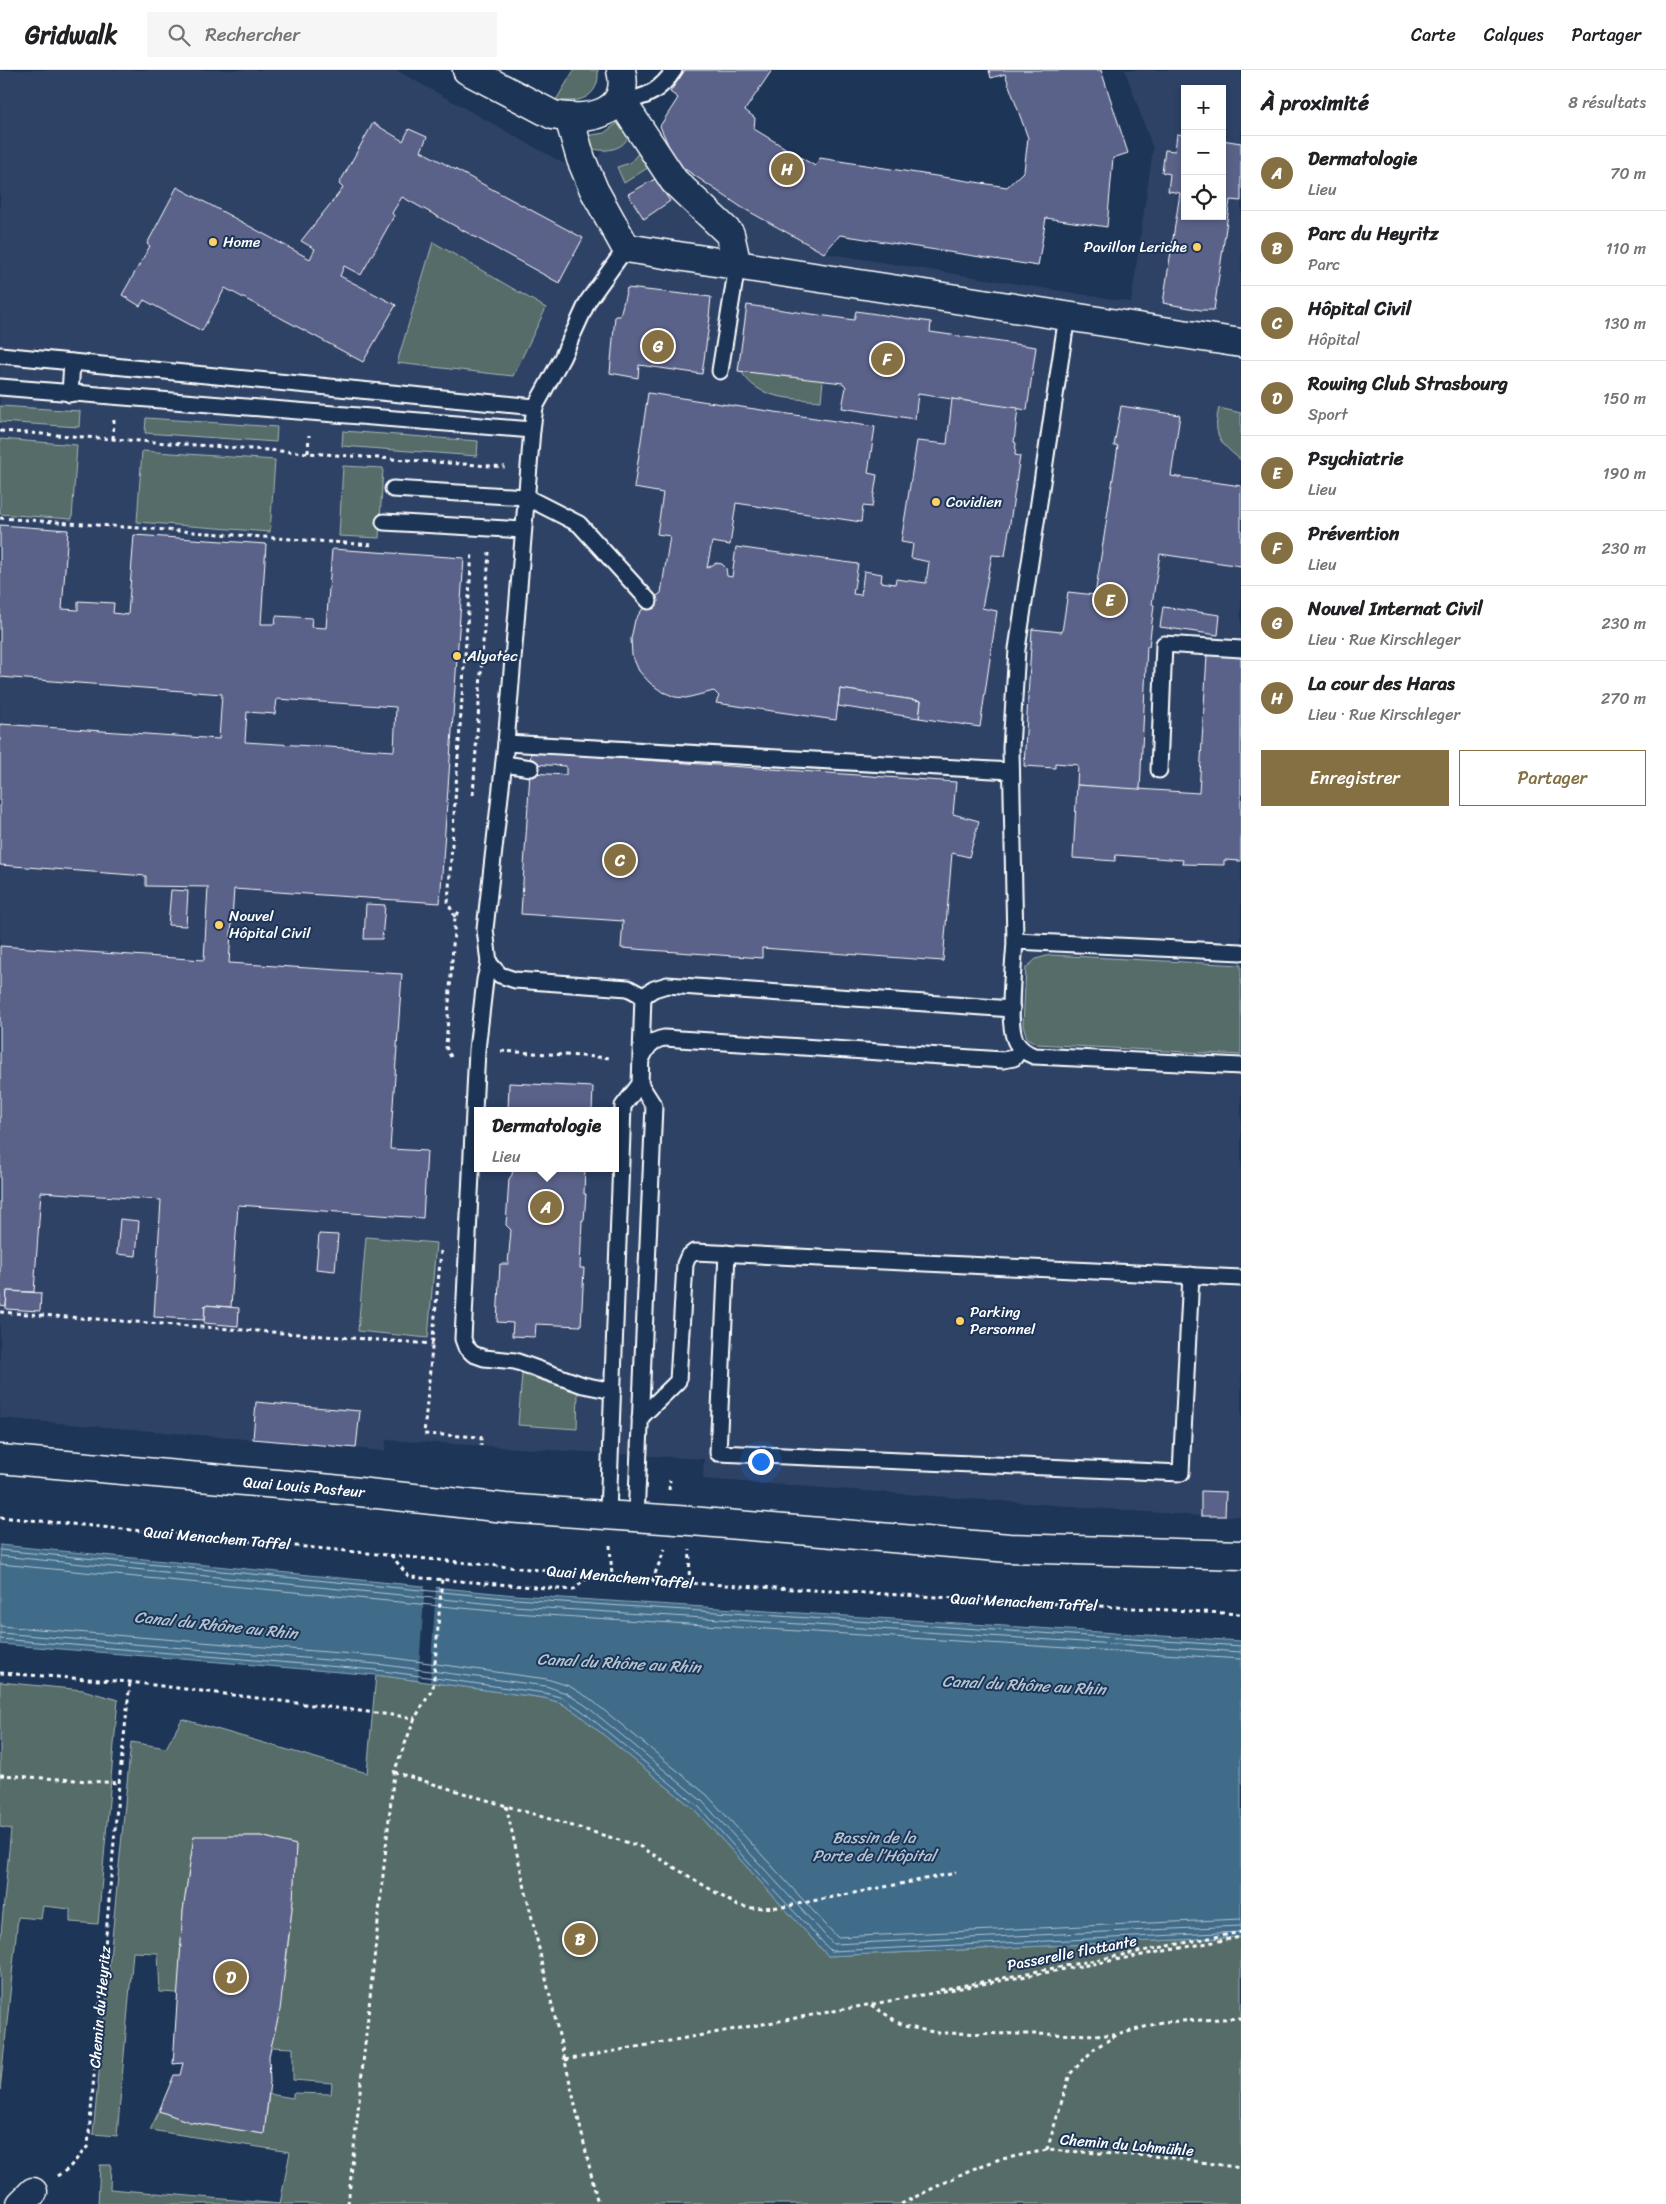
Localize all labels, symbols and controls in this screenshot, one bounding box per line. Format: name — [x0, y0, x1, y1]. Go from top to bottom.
search box — [147, 12, 497, 57]
text: Gridwalk — [25, 14, 117, 56]
text: Rechercher — [205, 18, 300, 51]
text: Carte — [1411, 19, 1456, 51]
text: Calques — [1484, 19, 1544, 51]
text: Partager — [1572, 19, 1641, 51]
icon: search — [165, 21, 193, 49]
text: À proximité — [1261, 84, 1369, 122]
map controls — [1181, 85, 1226, 220]
button: + — [1181, 85, 1226, 130]
text: 8 résultats — [1568, 88, 1646, 117]
button: − — [1181, 130, 1226, 175]
text: Dermatologie — [1308, 142, 1417, 175]
pin: H — [771, 150, 803, 188]
text: A — [1272, 159, 1282, 188]
text: 70 m — [1610, 159, 1646, 188]
button: locate — [1181, 175, 1226, 220]
text: Lieu — [1308, 175, 1337, 204]
text: Parc du Heyritz — [1308, 217, 1439, 250]
place label: Home — [223, 229, 261, 255]
place label: Pavillon Leriche — [1084, 234, 1187, 260]
text: B — [1272, 234, 1282, 263]
text: 110 m — [1606, 234, 1646, 263]
marker: Home — [207, 236, 219, 248]
marker: Pavillon Leriche — [1191, 241, 1203, 253]
text: Parc — [1308, 250, 1340, 279]
text: Hôpital Civil — [1308, 292, 1411, 325]
text: C — [1272, 309, 1282, 338]
text: 130 m — [1604, 309, 1646, 338]
text: Hôpital — [1308, 325, 1360, 354]
pin: G — [642, 327, 674, 365]
pin: F — [871, 340, 903, 378]
text: Rowing Club Strasbourg — [1308, 367, 1508, 400]
text: D — [1272, 384, 1282, 413]
text: 150 m — [1603, 384, 1646, 413]
text: Sport — [1308, 400, 1348, 429]
text: Psychiatrie — [1308, 442, 1403, 475]
text: E — [1273, 459, 1281, 488]
text: 190 m — [1603, 459, 1646, 488]
text: Lieu — [1308, 475, 1337, 504]
place label: Covidien — [946, 489, 1002, 515]
marker: Covidien — [930, 496, 942, 508]
text: Prévention — [1308, 517, 1399, 550]
text: F — [1273, 534, 1281, 563]
text: 230 m — [1601, 534, 1646, 563]
text: Lieu — [1308, 550, 1337, 579]
pin: E — [1094, 581, 1126, 619]
text: Nouvel Internat Civil — [1308, 592, 1483, 625]
text: G — [1272, 609, 1282, 638]
text: 230 m — [1601, 609, 1646, 638]
text: Lieu · Rue Kirschleger — [1308, 625, 1460, 654]
place label: Alyatec — [466, 643, 518, 669]
marker: Alyatec — [451, 650, 463, 662]
text: La cour des Haras — [1308, 667, 1455, 700]
text: H — [1271, 684, 1283, 713]
text: 270 m — [1601, 684, 1646, 713]
text: Lieu · Rue Kirschleger — [1308, 700, 1460, 729]
button: Enregistrer — [1261, 750, 1449, 806]
button: Partager — [1459, 750, 1646, 806]
pin: C — [604, 841, 636, 879]
place label: Nouvel Hôpital Civil — [229, 903, 311, 946]
marker: Nouvel Hôpital Civil — [213, 919, 225, 931]
popup — [474, 1107, 619, 1172]
text: Dermatologie — [492, 1109, 601, 1142]
text: Lieu — [492, 1142, 521, 1171]
pin: A — [530, 1188, 562, 1226]
place label: Parking Personnel — [970, 1299, 1036, 1342]
marker: Parking Personnel — [954, 1315, 966, 1327]
your location — [748, 1449, 774, 1475]
street label: Quai Louis Pasteur — [242, 1469, 367, 1505]
street label: Quai Menachem Taffel — [143, 1519, 292, 1557]
street label: Quai Menachem Taffel — [546, 1558, 695, 1596]
street label: Quai Menachem Taffel — [950, 1585, 1099, 1619]
water label: Canal du Rhône au Rhin — [133, 1602, 301, 1648]
water label: Canal du Rhône au Rhin — [537, 1644, 704, 1682]
water label: Canal du Rhône au Rhin — [942, 1666, 1109, 1704]
water label: Bassin de la Porte de l’Hôpital — [812, 1823, 939, 1870]
pin: B — [564, 1920, 596, 1958]
street label: Passerelle flottante — [1005, 1928, 1139, 1978]
street label: Chemin du Heyritz — [82, 1944, 118, 2069]
pin: D — [215, 1958, 247, 1996]
street label: Chemin du Lohmühle — [1059, 2126, 1195, 2164]

